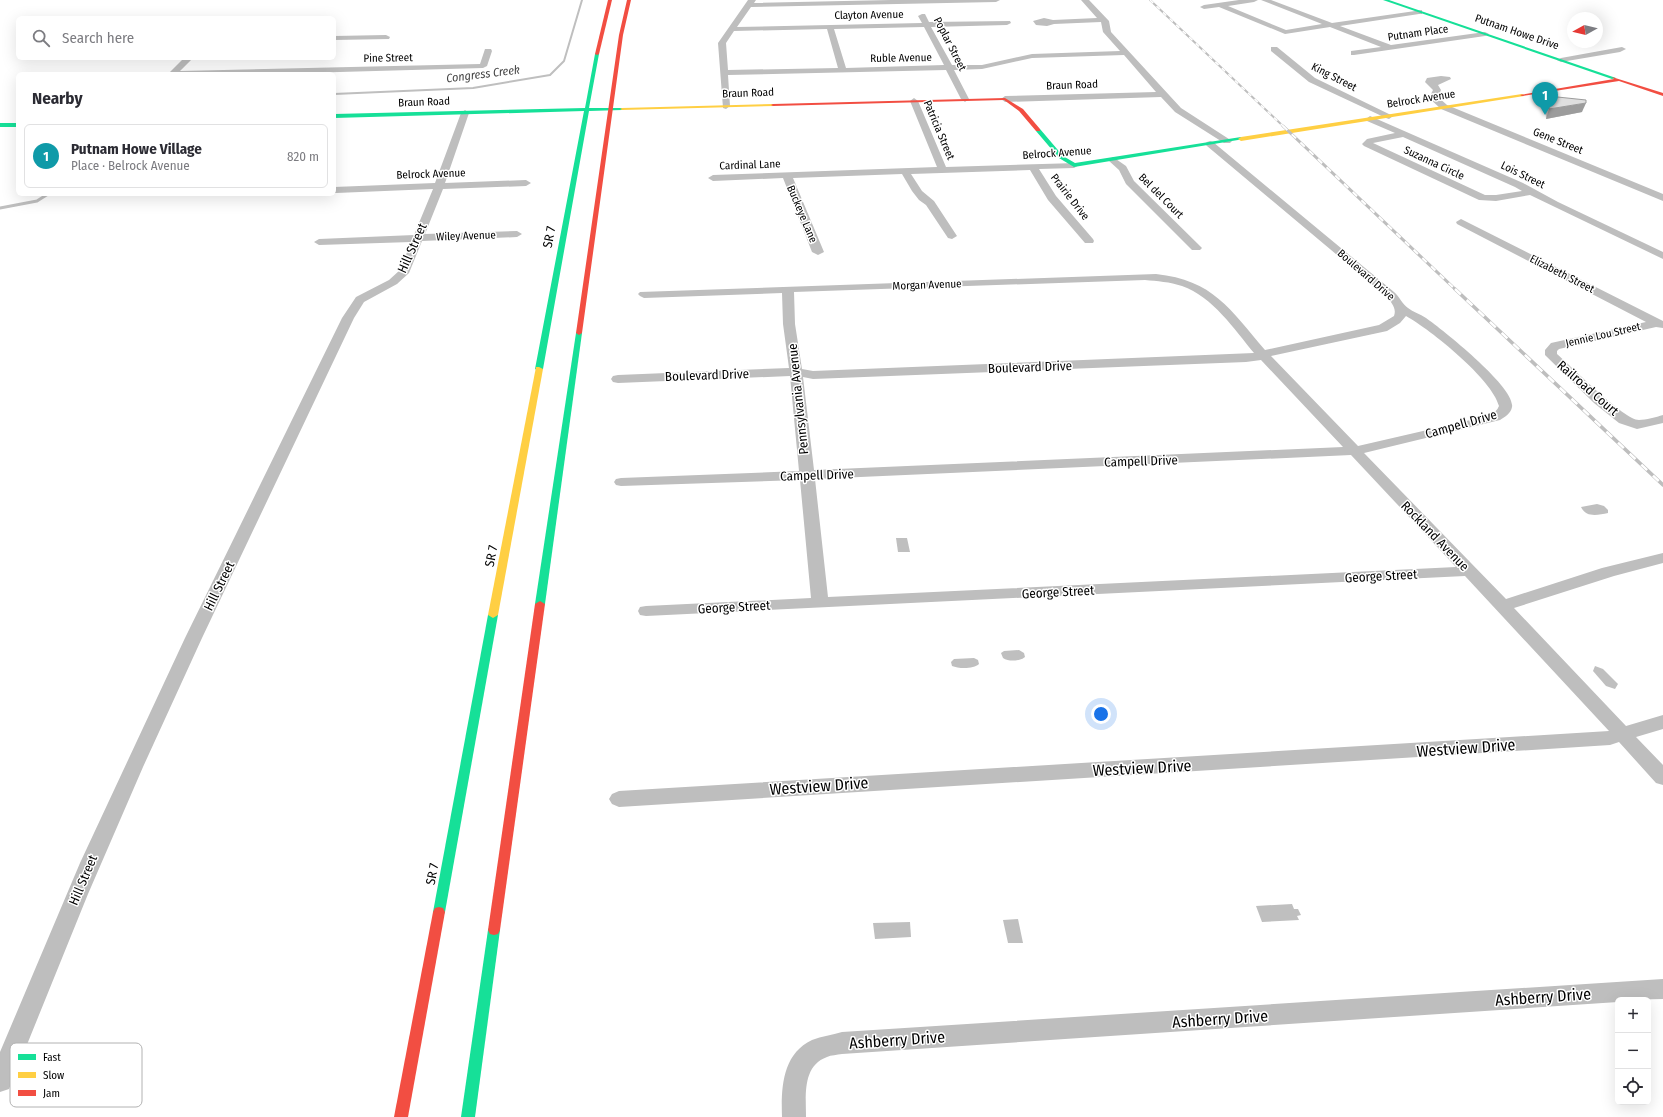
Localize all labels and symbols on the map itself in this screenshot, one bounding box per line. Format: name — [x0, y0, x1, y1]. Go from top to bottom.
street label: Clayton Avenue — [834, 8, 904, 22]
street label: Putnam Howe Drive — [1473, 12, 1561, 52]
north arrow — [1567, 12, 1603, 48]
street label: Poplar Street — [931, 15, 969, 73]
street label: Putnam Place — [1387, 22, 1449, 44]
street label: Pine Street — [363, 51, 413, 65]
street label: Ruble Avenue — [870, 51, 932, 65]
street label: King Street — [1309, 60, 1359, 94]
water label: Congress Creek — [445, 63, 521, 85]
street label: Braun Road — [1046, 78, 1098, 92]
pin: 1 — [1532, 82, 1558, 115]
street label: Braun Road — [722, 86, 774, 100]
street label: Belrock Avenue — [1386, 87, 1456, 111]
street label: Braun Road — [398, 95, 450, 109]
street label: Patricia Street — [921, 98, 958, 162]
street label: Gene Street — [1531, 125, 1585, 157]
street label: Suzanna Circle — [1402, 143, 1466, 183]
street label: Belrock Avenue — [1022, 144, 1092, 162]
street label: Cardinal Lane — [719, 157, 781, 173]
street label: Lois Street — [1499, 159, 1548, 191]
street label: Belrock Avenue — [396, 166, 466, 182]
street label: Prairie Drive — [1048, 171, 1092, 223]
street label: Bel del Court — [1136, 171, 1186, 221]
street label: Buckeye Lane — [784, 183, 820, 245]
street label: Hill Street — [394, 220, 430, 275]
street label: SR 7 — [540, 225, 558, 249]
street label: Wiley Avenue — [436, 228, 496, 244]
street label: Boulevard Drive — [1335, 247, 1397, 303]
street label: Elizabeth Street — [1528, 252, 1597, 296]
street label: Morgan Avenue — [892, 277, 962, 293]
street label: Jennie Lou Street — [1564, 320, 1642, 350]
street label: Pennsylvania Avenue — [785, 343, 811, 455]
street label: Railroad Court — [1554, 357, 1622, 419]
street label: Boulevard Drive — [988, 358, 1072, 376]
street label: Boulevard Drive — [665, 366, 749, 384]
street label: Campell Drive — [1424, 407, 1498, 441]
street label: Campell Drive — [1104, 452, 1178, 470]
street label: Campell Drive — [780, 466, 854, 484]
street label: Rockland Avenue — [1398, 498, 1472, 574]
street label: SR 7 — [482, 544, 500, 568]
street label: Hill Street — [201, 558, 238, 613]
street label: George Street — [1344, 567, 1418, 585]
street label: George Street — [1021, 583, 1095, 601]
street label: George Street — [697, 598, 771, 616]
your location — [1091, 704, 1111, 724]
street label: Westview Drive — [1416, 735, 1516, 761]
street label: Westview Drive — [1092, 756, 1192, 780]
street label: Westview Drive — [769, 773, 869, 799]
street label: Hill Street — [66, 852, 101, 907]
street label: SR 7 — [423, 862, 441, 886]
street label: Ashberry Drive — [1494, 984, 1592, 1010]
street label: Ashberry Drive — [1171, 1006, 1269, 1032]
street label: Ashberry Drive — [848, 1027, 946, 1053]
legend — [10, 1043, 142, 1107]
text: Fast — [43, 1051, 61, 1064]
text: Slow — [43, 1069, 64, 1082]
text: Jam — [43, 1087, 60, 1100]

